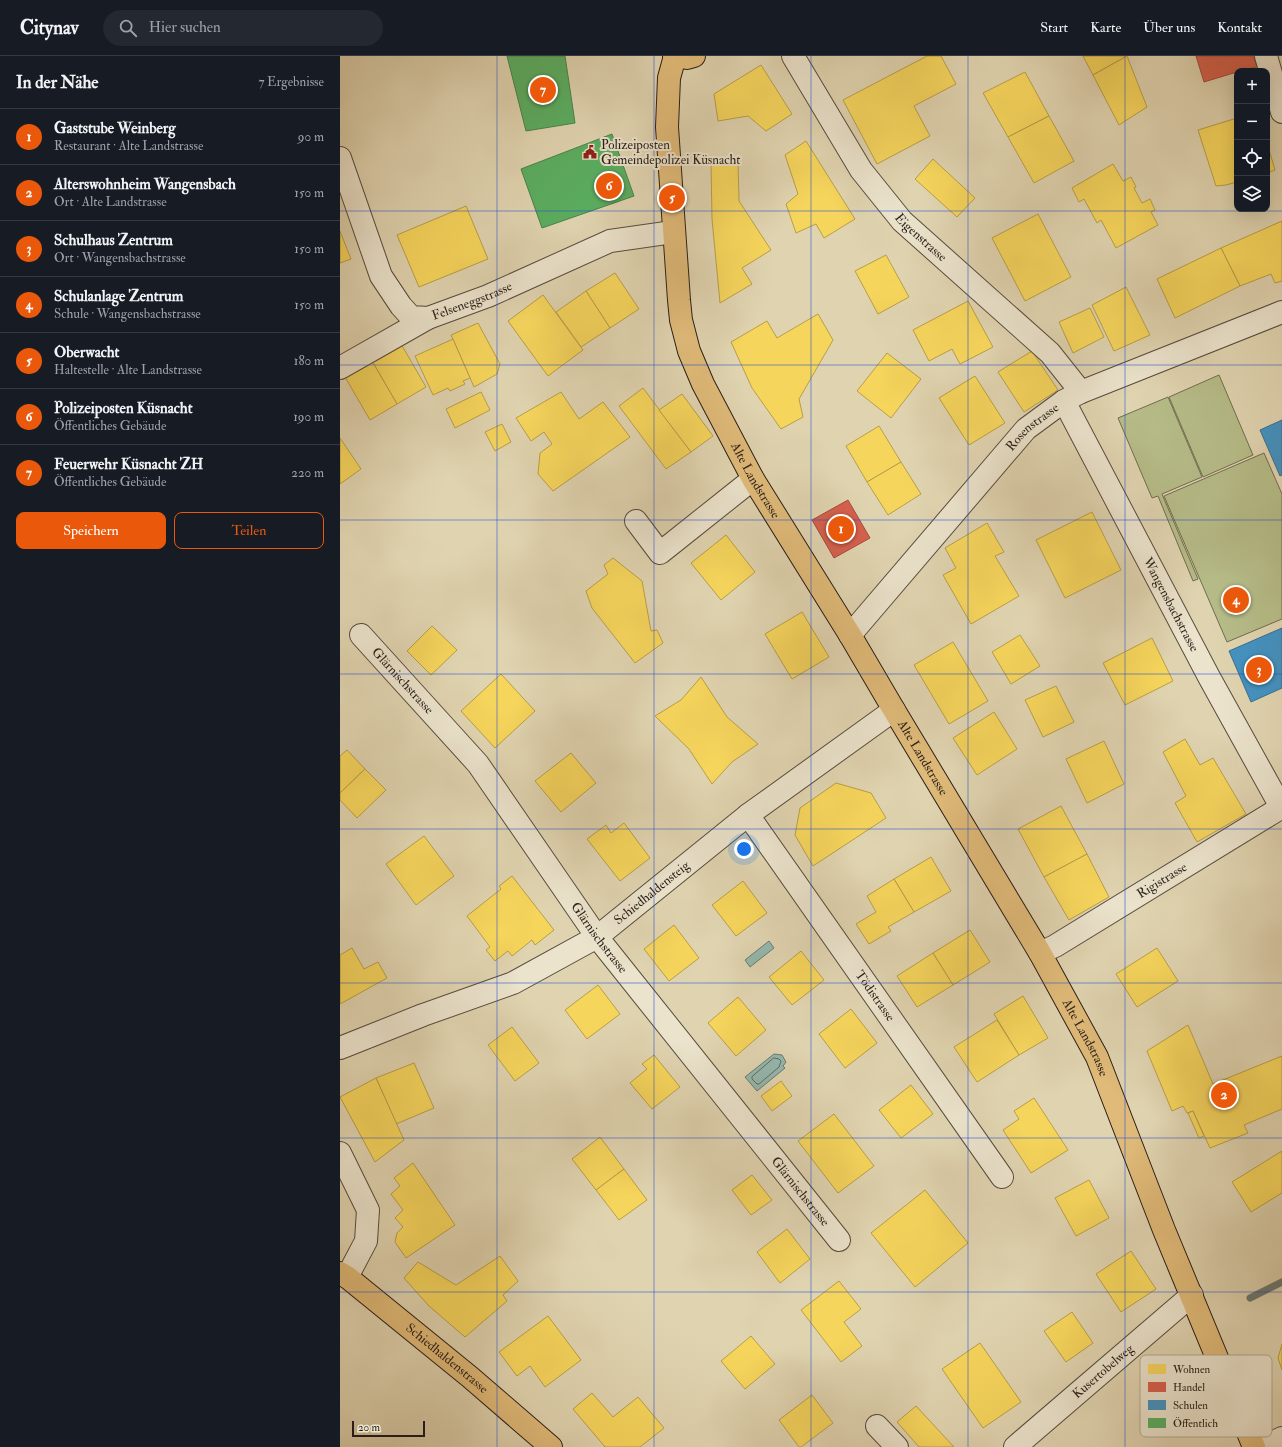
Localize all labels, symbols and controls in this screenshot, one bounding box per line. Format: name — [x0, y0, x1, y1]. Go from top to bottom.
search box — [103, 10, 383, 46]
text: Citynav — [20, 16, 79, 40]
icon: search — [117, 17, 139, 39]
text: Hier suchen — [149, 18, 221, 37]
text: Start — [1040, 19, 1068, 36]
text: Karte — [1090, 19, 1121, 36]
text: Über uns — [1143, 19, 1195, 36]
text: Kontakt — [1217, 19, 1262, 36]
map controls — [1234, 68, 1270, 212]
button: + — [1234, 68, 1270, 104]
text: In der Nähe — [16, 72, 98, 93]
text: 7 Ergebnisse — [258, 74, 324, 90]
pin: 7 — [530, 75, 556, 105]
button: − — [1234, 104, 1270, 140]
text: Gaststube Weinberg — [54, 119, 176, 138]
text: 1 — [27, 129, 31, 145]
text: 90 m — [298, 129, 324, 145]
place label: Polizeiposten Gemeindepolizei Küsnacht — [601, 137, 741, 169]
text: Restaurant · Alte Landstrasse — [54, 138, 203, 154]
button: locate — [1234, 140, 1270, 176]
public building icon: Polizeiposten Gemeindepolizei Küsnacht — [582, 144, 598, 160]
pin: 6 — [596, 171, 622, 201]
text: Alterswohnheim Wangensbach — [54, 175, 236, 194]
button: layers — [1234, 176, 1270, 212]
pin: 5 — [659, 183, 685, 213]
text: 2 — [26, 185, 32, 201]
text: 150 m — [294, 185, 324, 201]
text: Ort · Alte Landstrasse — [54, 194, 167, 210]
street label: Eigenstrasse — [891, 210, 950, 265]
text: Schulhaus Zentrum — [54, 231, 173, 250]
text: 3 — [27, 241, 32, 257]
text: 150 m — [294, 241, 324, 257]
text: Ort · Wangensbachstrasse — [54, 250, 186, 266]
street label: Felseneggstrasse — [430, 278, 515, 324]
text: Schulanlage Zentrum — [54, 287, 184, 306]
text: 4 — [25, 297, 33, 313]
text: 150 m — [294, 297, 324, 313]
text: Schule · Wangensbachstrasse — [54, 306, 201, 322]
text: Oberwacht — [54, 343, 120, 362]
text: 5 — [26, 353, 32, 369]
text: 180 m — [294, 353, 324, 369]
text: Haltestelle · Alte Landstrasse — [54, 362, 202, 378]
text: Polizeiposten Küsnacht — [54, 399, 193, 418]
street label: Rosenstrasse — [1003, 399, 1062, 454]
text: 6 — [26, 409, 32, 425]
text: 190 m — [293, 409, 324, 425]
text: Öffentliches Gebäude — [54, 418, 166, 434]
street label: Alte Landstrasse — [727, 439, 784, 522]
text: Feuerwehr Küsnacht ZH — [54, 455, 203, 474]
text: 7 — [26, 465, 32, 481]
text: 220 m — [291, 465, 324, 481]
text: Öffentliches Gebäude — [54, 474, 166, 490]
button: Speichern — [16, 512, 166, 549]
button: Teilen — [174, 512, 324, 549]
pin: 1 — [828, 514, 854, 544]
street label: Wangensbachstrasse — [1139, 554, 1203, 655]
pin: 4 — [1223, 585, 1249, 615]
street label: Glärnischstrasse — [368, 644, 437, 718]
pin: 3 — [1246, 655, 1272, 685]
street label: Alte Landstrasse — [893, 716, 952, 799]
your location — [734, 839, 754, 859]
street label: Schiedhaldensteig — [611, 857, 693, 928]
street label: Rigistrasse — [1134, 859, 1190, 902]
street label: Glärnischstrasse — [568, 899, 631, 977]
street label: Tödistrasse — [852, 967, 899, 1025]
street label: Alte Landstrasse — [1058, 995, 1112, 1079]
pin: 2 — [1211, 1080, 1237, 1110]
street label: Glärnischstrasse — [768, 1154, 833, 1230]
street label: Schiedhaldenstrasse — [402, 1320, 492, 1397]
street label: Kusertobelweg — [1069, 1340, 1137, 1402]
legend — [1140, 1355, 1272, 1437]
text: Wohnen — [1172, 1363, 1210, 1376]
text: Handel — [1173, 1381, 1205, 1394]
text: Schulen — [1173, 1399, 1208, 1412]
text: Öffentlich — [1173, 1417, 1218, 1430]
scale bar — [352, 1419, 425, 1438]
text: 20 m — [358, 1421, 380, 1434]

